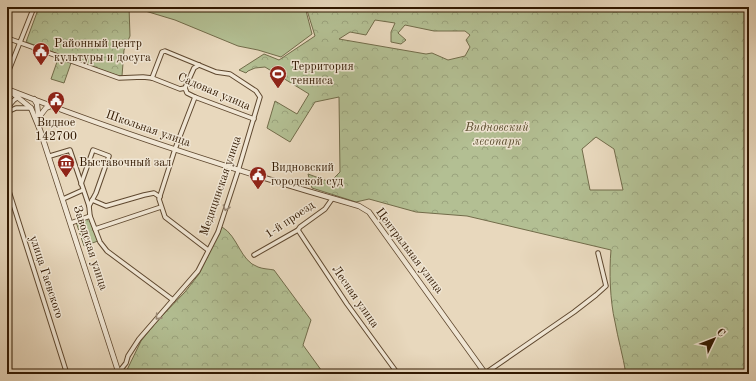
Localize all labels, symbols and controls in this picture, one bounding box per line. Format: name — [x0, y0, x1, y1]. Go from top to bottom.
place label: Районный центр культуры и досуга — [54, 38, 151, 64]
public building icon: Районный центр культуры и досуга — [31, 41, 51, 66]
place label: Территория тенниса — [291, 61, 354, 87]
sports icon: Территория тенниса — [268, 64, 288, 89]
street label: Садовая улица — [176, 71, 252, 113]
public building icon: Видное 142700 — [46, 90, 66, 115]
street label: Школьная улица — [104, 109, 192, 149]
place label: Видное 142700 — [35, 117, 77, 143]
park label: Видновский лесопарк — [464, 122, 529, 148]
street label: Медицинская улица — [198, 134, 244, 238]
museum icon: Выставочный зал — [56, 153, 76, 178]
place label: Выставочный зал — [79, 157, 171, 169]
place label: Видновский городской суд — [271, 162, 343, 188]
public building icon: Видновский городской суд — [248, 165, 268, 190]
street label: 1-й проезд — [263, 199, 317, 241]
street label: Заводская улица — [71, 204, 109, 292]
one-way arrow — [222, 204, 231, 211]
street label: Центральная улица — [373, 206, 445, 296]
street label: улица Гаевского — [27, 234, 65, 320]
street label: Лесная улица — [329, 264, 381, 330]
one-way arrow — [155, 312, 163, 320]
north arrow — [694, 319, 734, 359]
text: С — [714, 327, 727, 340]

